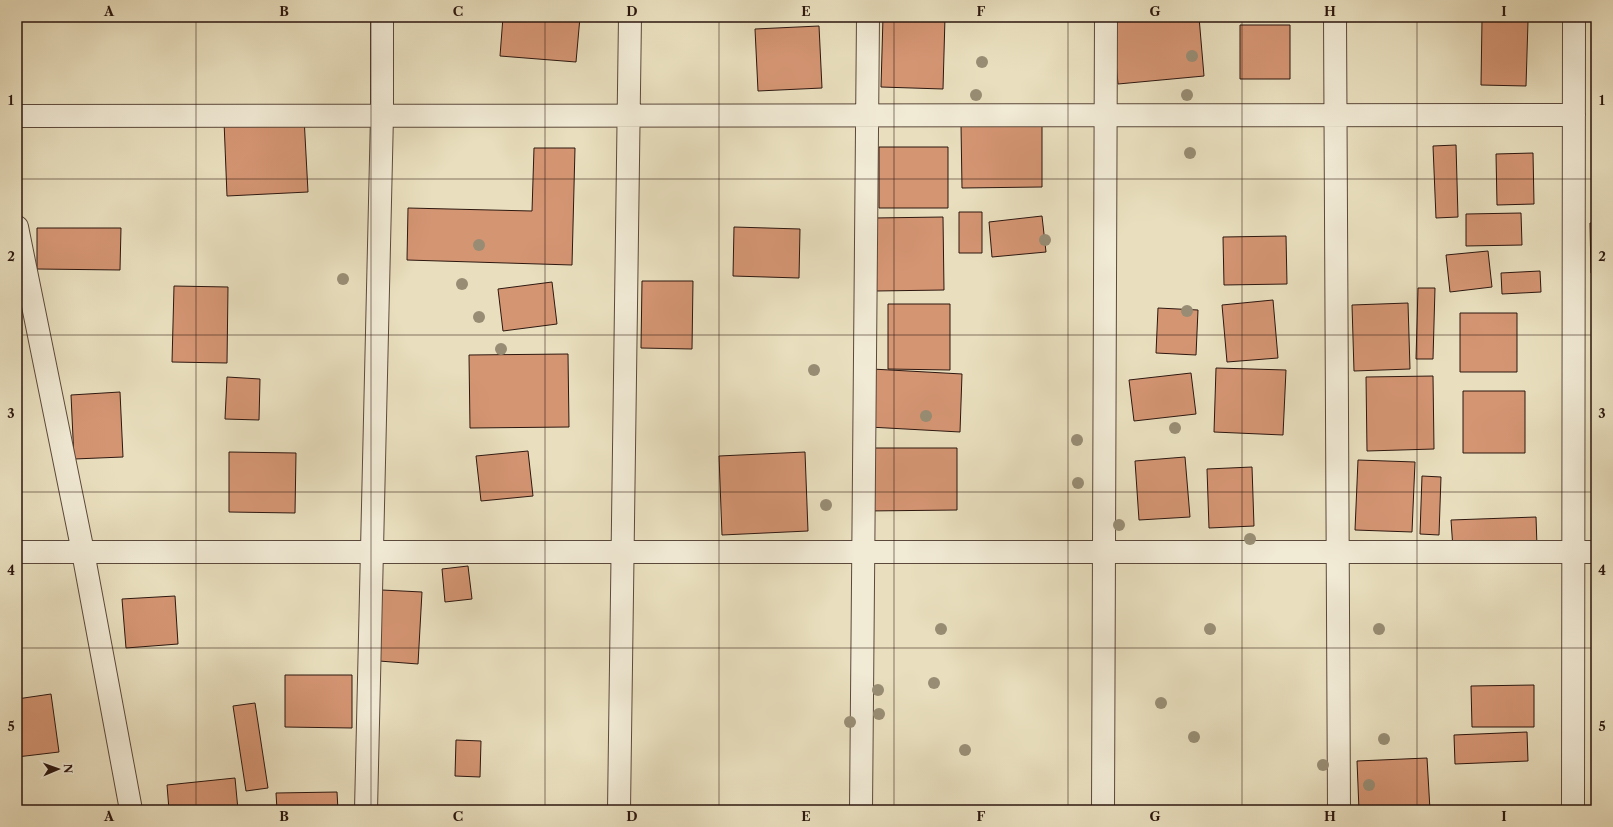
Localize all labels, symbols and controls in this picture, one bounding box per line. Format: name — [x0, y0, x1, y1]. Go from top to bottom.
text: A — [103, 3, 115, 19]
text: B — [279, 3, 289, 19]
text: C — [453, 3, 463, 19]
text: D — [626, 3, 638, 19]
text: E — [801, 3, 811, 19]
text: F — [977, 3, 986, 19]
text: G — [1149, 3, 1161, 19]
text: H — [1324, 3, 1336, 19]
text: I — [1501, 3, 1507, 19]
text: 1 — [8, 92, 14, 108]
text: 1 — [1599, 92, 1605, 108]
text: 2 — [7, 248, 15, 264]
text: 2 — [1598, 248, 1606, 264]
text: 3 — [7, 405, 15, 421]
text: 3 — [1598, 405, 1606, 421]
text: 4 — [7, 562, 15, 578]
text: 4 — [1598, 562, 1606, 578]
text: 5 — [7, 718, 15, 734]
text: 5 — [1598, 718, 1606, 734]
north arrow — [38, 749, 78, 789]
text: N — [61, 764, 75, 774]
text: A — [103, 808, 115, 824]
text: B — [279, 808, 289, 824]
text: C — [453, 808, 463, 824]
text: D — [626, 808, 638, 824]
text: E — [801, 808, 811, 824]
text: F — [977, 808, 986, 824]
text: G — [1149, 808, 1161, 824]
text: H — [1324, 808, 1336, 824]
text: I — [1501, 808, 1507, 824]

